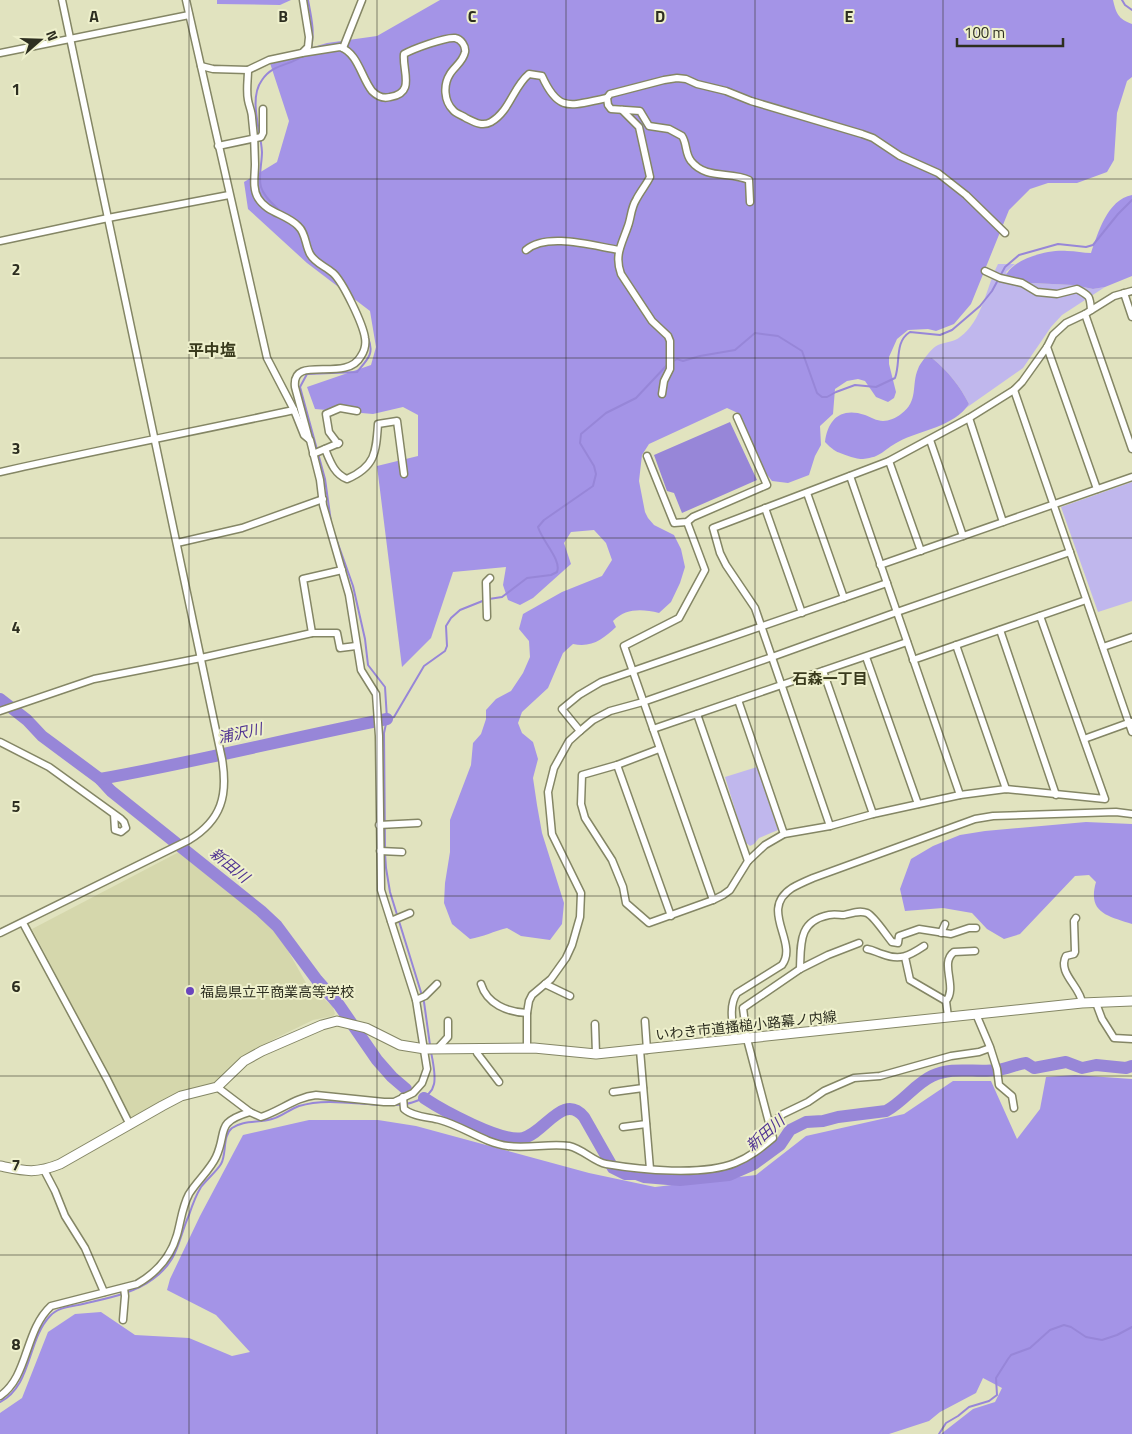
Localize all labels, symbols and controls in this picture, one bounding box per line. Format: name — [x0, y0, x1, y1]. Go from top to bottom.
text: A — [89, 4, 99, 28]
text: B — [278, 4, 288, 28]
text: C — [468, 4, 477, 28]
text: D — [655, 4, 665, 28]
text: E — [845, 4, 854, 28]
north arrow — [15, 15, 65, 65]
scale bar — [957, 15, 1063, 47]
text: 100 m — [964, 21, 1005, 44]
text: N — [41, 27, 64, 44]
text: 1 — [12, 77, 20, 101]
text: 2 — [12, 257, 20, 281]
district label: 平中塩 — [188, 338, 236, 362]
text: 3 — [12, 436, 20, 460]
text: 4 — [12, 615, 21, 639]
district label: 石森一丁目 — [792, 667, 868, 690]
water label: 浦沢川 — [216, 717, 266, 749]
text: 5 — [12, 794, 21, 818]
water label: 新田川 — [205, 842, 256, 889]
text: 6 — [12, 974, 21, 998]
place label: 福島県立平商業高等学校 — [200, 981, 354, 1002]
marker: 福島県立平商業高等学校 — [184, 985, 196, 997]
street label: いわき市道搔槌小路幕ノ内線 — [654, 1005, 838, 1045]
water label: 新田川 — [740, 1108, 791, 1156]
text: 7 — [12, 1153, 20, 1177]
text: 8 — [12, 1332, 21, 1356]

